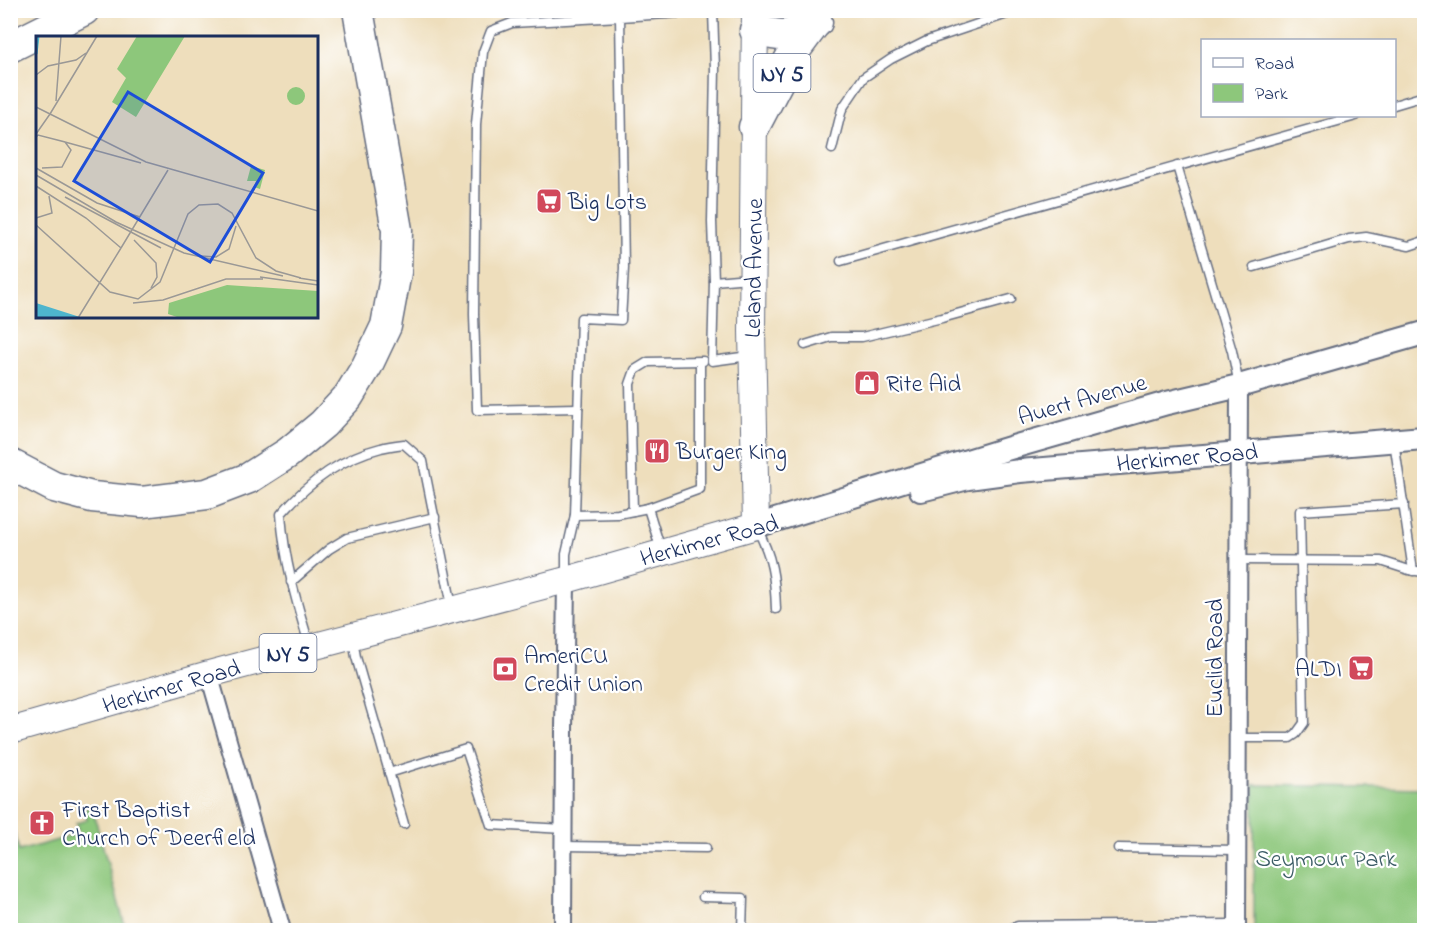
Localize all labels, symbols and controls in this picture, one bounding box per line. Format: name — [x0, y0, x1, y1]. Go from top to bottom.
inset map — [36, 36, 318, 318]
legend — [1201, 39, 1396, 117]
text: Road — [1255, 52, 1294, 78]
road number: NY 5 — [754, 54, 810, 92]
text: Park — [1255, 82, 1288, 108]
supermarket icon: Big Lots — [534, 186, 564, 216]
place label: Big Lots — [567, 186, 647, 221]
street label: Leland Avenue — [737, 198, 774, 338]
street label: Auert Avenue — [1014, 366, 1151, 436]
shop icon: Rite Aid — [852, 368, 882, 398]
place label: Rite Aid — [886, 368, 962, 403]
restaurant icon: Burger King — [642, 436, 672, 466]
place label: Burger King — [675, 436, 787, 471]
street label: Herkimer Road — [1115, 436, 1260, 483]
street label: Herkimer Road — [637, 507, 783, 578]
street label: Euclid Road — [1199, 598, 1234, 717]
road number: NY 5 — [260, 634, 316, 672]
place label: AmeriCU Credit Union — [524, 640, 643, 703]
street label: Herkimer Road — [99, 652, 245, 725]
place label: ALDI — [1295, 653, 1342, 688]
supermarket icon: ALDI — [1346, 653, 1376, 683]
bank icon: AmeriCU Credit Union — [490, 654, 520, 684]
place label: First Baptist Church of Deerfield — [61, 794, 256, 857]
church icon: First Baptist Church of Deerfield — [27, 808, 57, 838]
park label: Seymour Park — [1255, 843, 1397, 879]

